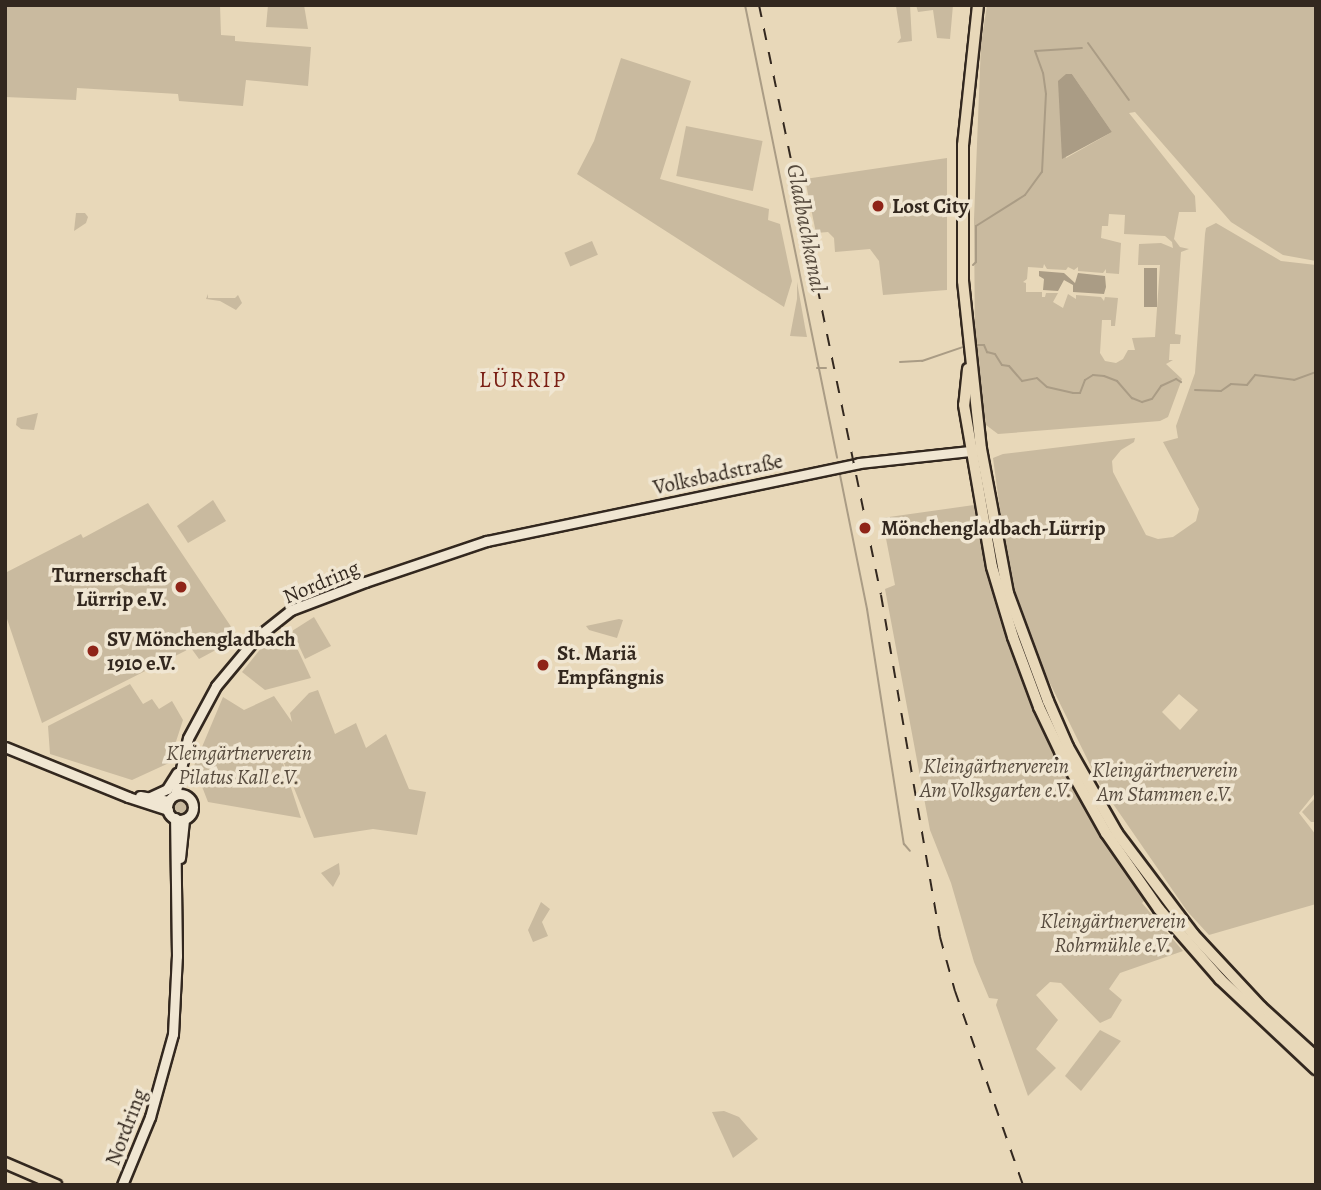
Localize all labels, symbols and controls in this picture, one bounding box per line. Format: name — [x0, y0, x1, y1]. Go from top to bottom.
water label: Gladbachkanal — [780, 162, 832, 294]
place label: Lost City — [892, 193, 969, 219]
marker: Lost City — [870, 198, 886, 214]
district label: LÜRRIP — [480, 366, 566, 394]
street label: Volksbadstraße — [651, 448, 785, 500]
place label: Mönchengladbach-Lürrip — [881, 515, 1106, 541]
marker: Mönchengladbach-Lürrip — [855, 518, 875, 538]
street label: Nordring — [279, 555, 363, 609]
place label: Turnerschaft Lürrip e.V. — [52, 562, 167, 612]
marker: Turnerschaft Lürrip e.V. — [173, 579, 189, 595]
place label: SV Mönchengladbach 1910 e.V. — [107, 626, 296, 676]
place label: St. Mariä Empfängnis — [557, 640, 664, 690]
marker: SV Mönchengladbach 1910 e.V. — [85, 643, 101, 659]
marker: St. Mariä Empfängnis — [535, 657, 551, 673]
park label: Kleingärtnerverein Pilatus Kall e.V. — [166, 740, 312, 790]
park label: Kleingärtnerverein Am Volksgarten e.V. — [920, 753, 1072, 803]
park label: Kleingärtnerverein Am Stammen e.V. — [1092, 757, 1238, 807]
park label: Kleingärtnerverein Rohrmühle e.V. — [1040, 908, 1186, 958]
street label: Nordring — [100, 1085, 152, 1169]

